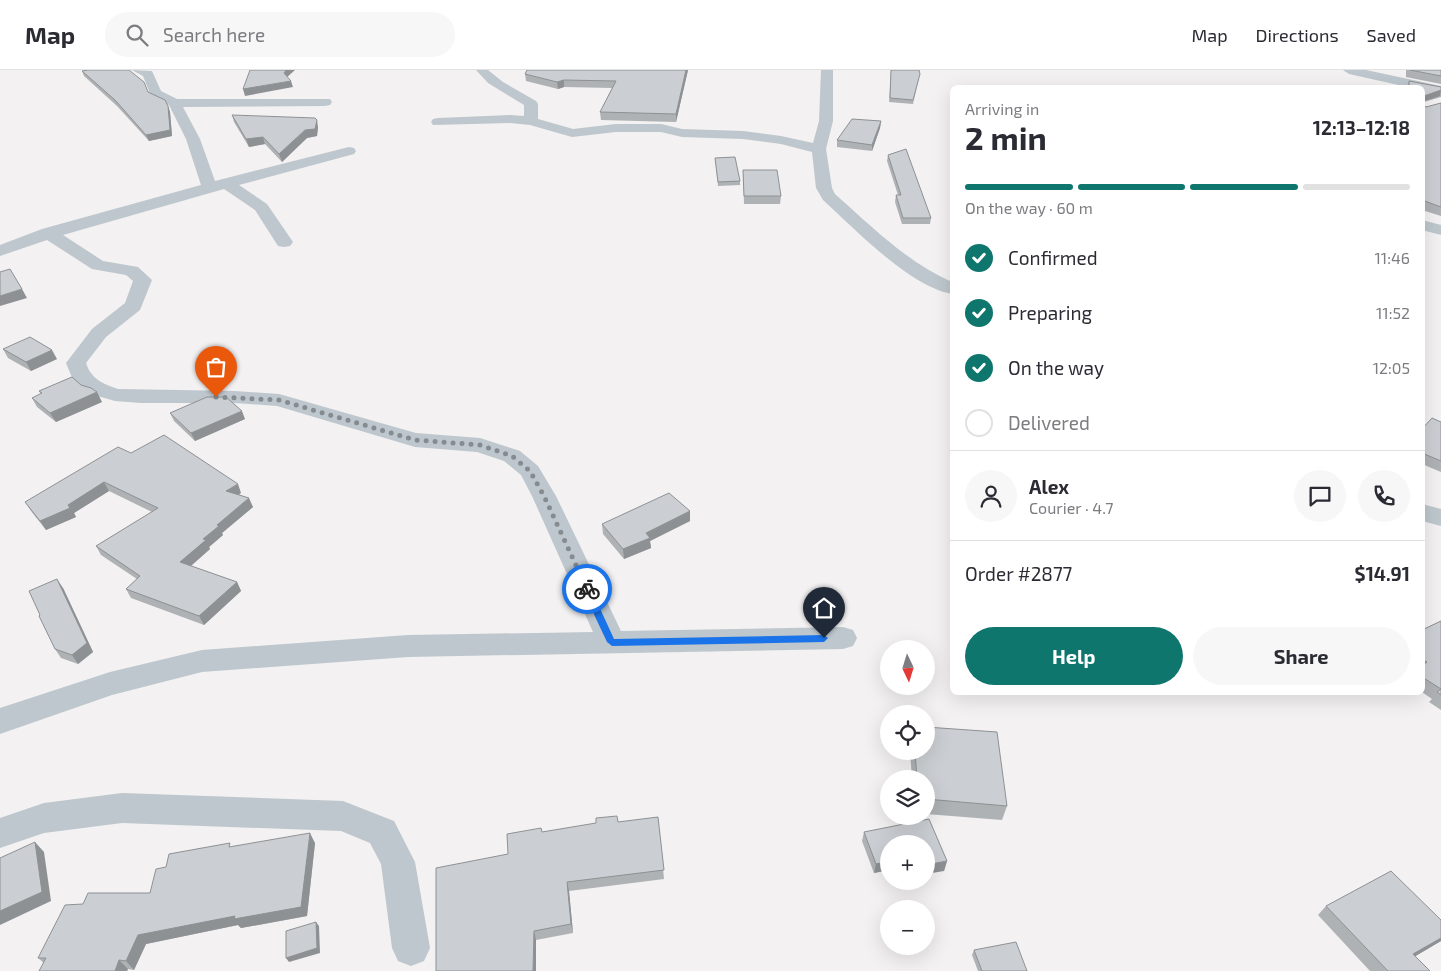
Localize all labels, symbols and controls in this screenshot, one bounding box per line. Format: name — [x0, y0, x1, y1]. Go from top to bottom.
search box — [105, 12, 455, 57]
text: Map — [25, 20, 75, 49]
icon: search — [123, 21, 151, 49]
text: Search here — [163, 23, 265, 46]
text: Map — [1191, 24, 1228, 46]
text: Directions — [1256, 24, 1339, 46]
text: Saved — [1367, 24, 1416, 46]
text: Arriving in — [965, 99, 1039, 118]
text: 12:13–12:18 — [1313, 116, 1410, 139]
text: 2 min — [965, 118, 1047, 156]
text: On the way · 60 m — [965, 198, 1093, 217]
icon: check — [965, 244, 993, 272]
text: Confirmed — [1008, 246, 1098, 269]
text: 11:46 — [1374, 248, 1410, 267]
icon: check — [965, 299, 993, 327]
text: Preparing — [1008, 301, 1092, 324]
text: 11:52 — [1376, 303, 1410, 322]
pin — [195, 346, 237, 397]
icon: bag — [202, 353, 230, 381]
icon: check — [965, 354, 993, 382]
text: On the way — [1008, 356, 1104, 379]
text: 12:05 — [1373, 358, 1410, 377]
text: Delivered — [1008, 411, 1090, 434]
button: person — [965, 470, 1017, 522]
button: chat — [1294, 470, 1346, 522]
button: phone — [1358, 470, 1410, 522]
text: Alex — [1029, 475, 1069, 498]
text: Courier · 4.7 — [1029, 498, 1113, 517]
text: Order #2877 — [965, 562, 1072, 585]
text: $14.91 — [1355, 562, 1410, 585]
courier — [562, 564, 612, 614]
icon: bike — [573, 575, 601, 603]
pin — [803, 587, 845, 638]
icon: home — [810, 594, 838, 622]
button: Help — [965, 627, 1183, 685]
button: Share — [1193, 627, 1410, 685]
north arrow — [880, 640, 935, 695]
map controls — [880, 640, 935, 955]
button: locate — [880, 705, 935, 760]
button: layers — [880, 770, 935, 825]
button: + — [880, 835, 935, 890]
button: − — [880, 900, 935, 955]

